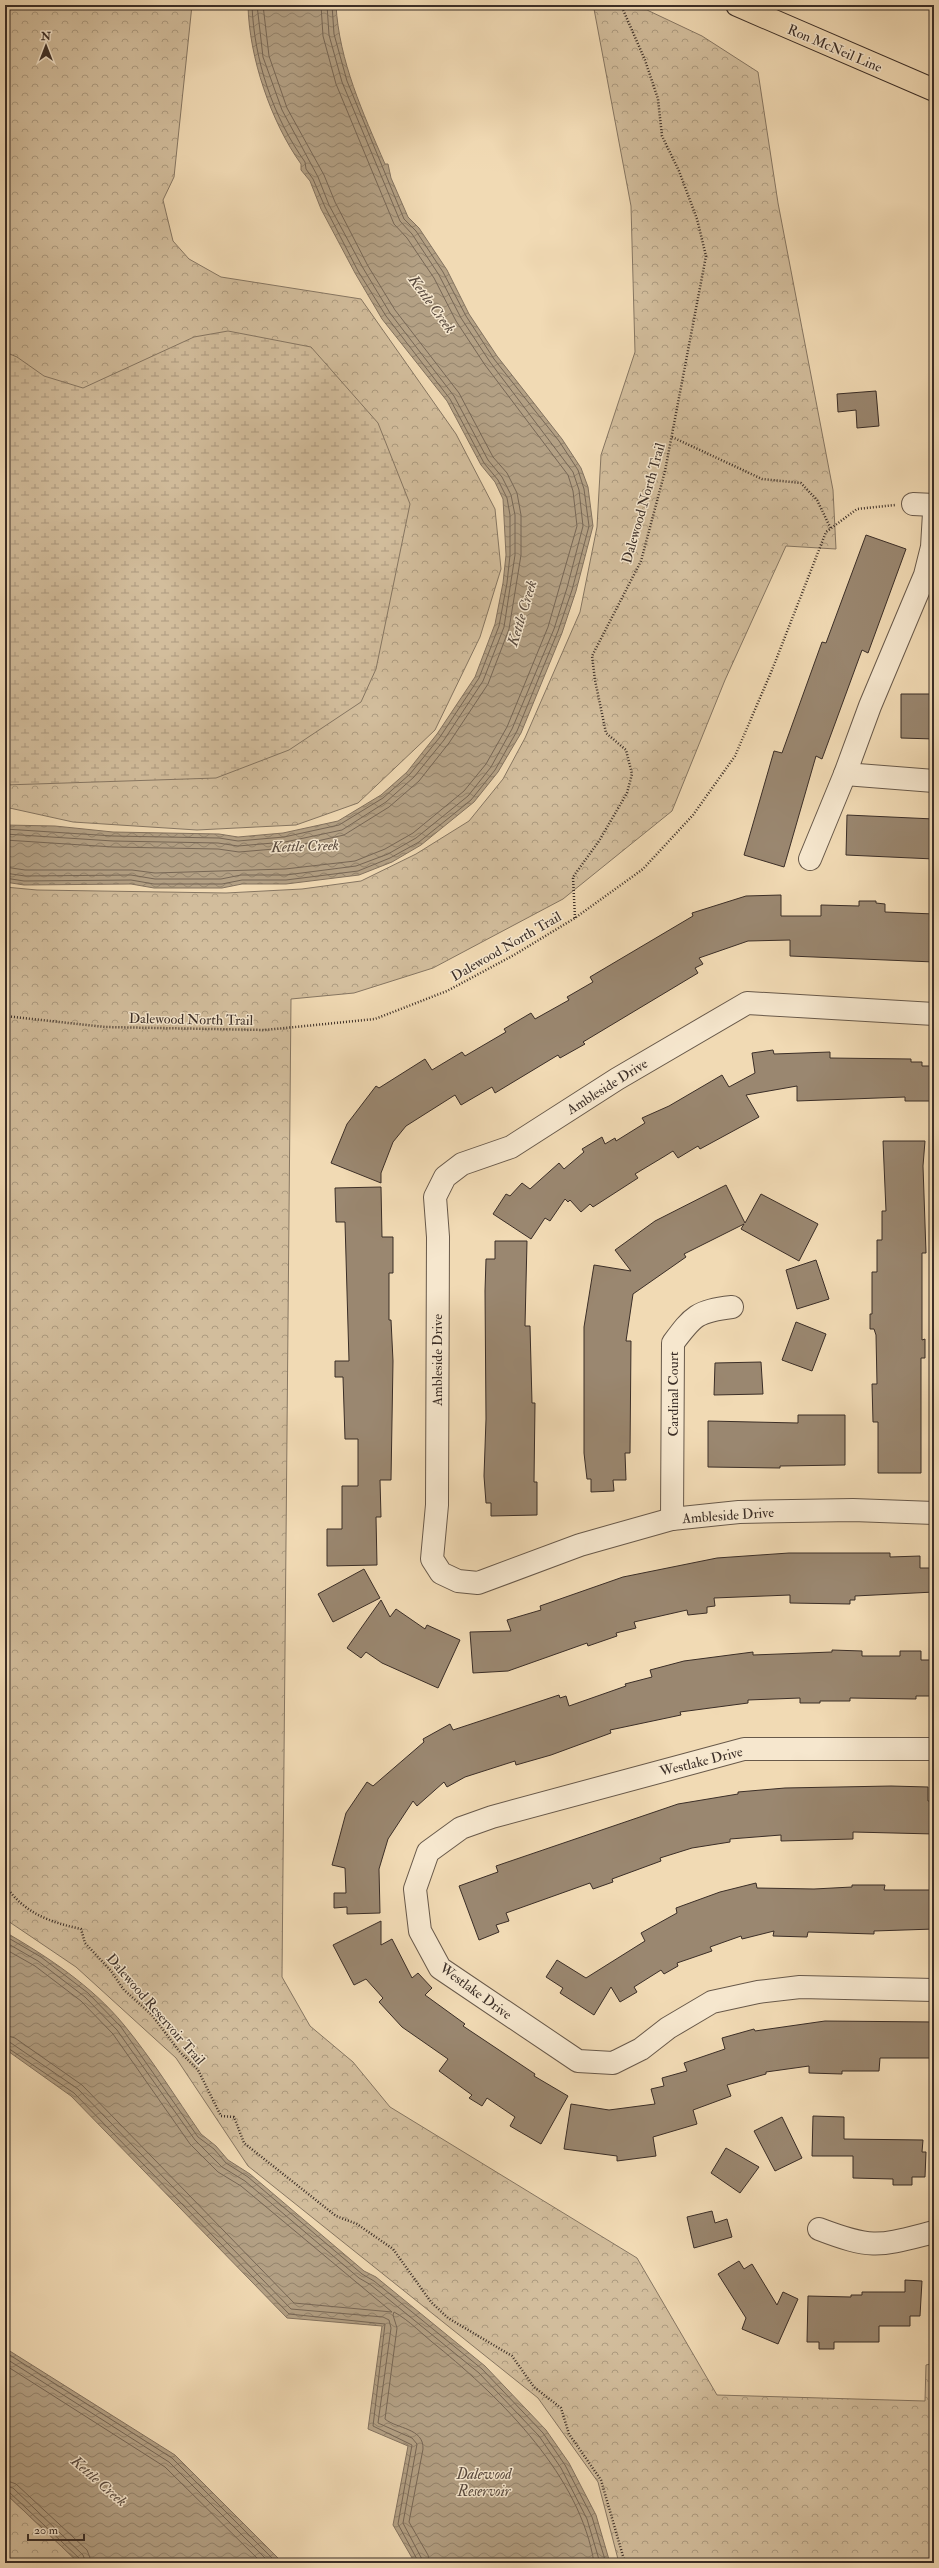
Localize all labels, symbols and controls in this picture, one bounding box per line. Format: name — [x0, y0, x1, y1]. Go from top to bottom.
street label: Ron McNeil Line — [785, 21, 885, 76]
north arrow — [26, 26, 66, 66]
text: N — [40, 30, 52, 43]
water label: Kettle Creek — [403, 270, 459, 337]
street label: Dalewood North Trail — [618, 441, 669, 565]
water label: Kettle Creek — [503, 578, 541, 649]
water label: Kettle Creek — [270, 836, 339, 857]
street label: Dalewood North Trail — [448, 908, 565, 985]
street label: Dalewood North Trail — [129, 1010, 254, 1029]
street label: Ambleside Drive — [563, 1055, 651, 1119]
street label: Ambleside Drive — [429, 1314, 446, 1407]
street label: Cardinal Court — [665, 1351, 682, 1437]
street label: Ambleside Drive — [681, 1504, 775, 1527]
street label: Westlake Drive — [657, 1743, 744, 1780]
street label: Dalewood Reservoir Trail — [103, 1950, 209, 2069]
street label: Westlake Drive — [436, 1959, 515, 2023]
water label: Kettle Creek — [66, 2451, 130, 2511]
water label: Dalewood Reservoir — [455, 2465, 513, 2501]
scale bar — [28, 2516, 84, 2542]
text: 20 m — [34, 2523, 59, 2538]

